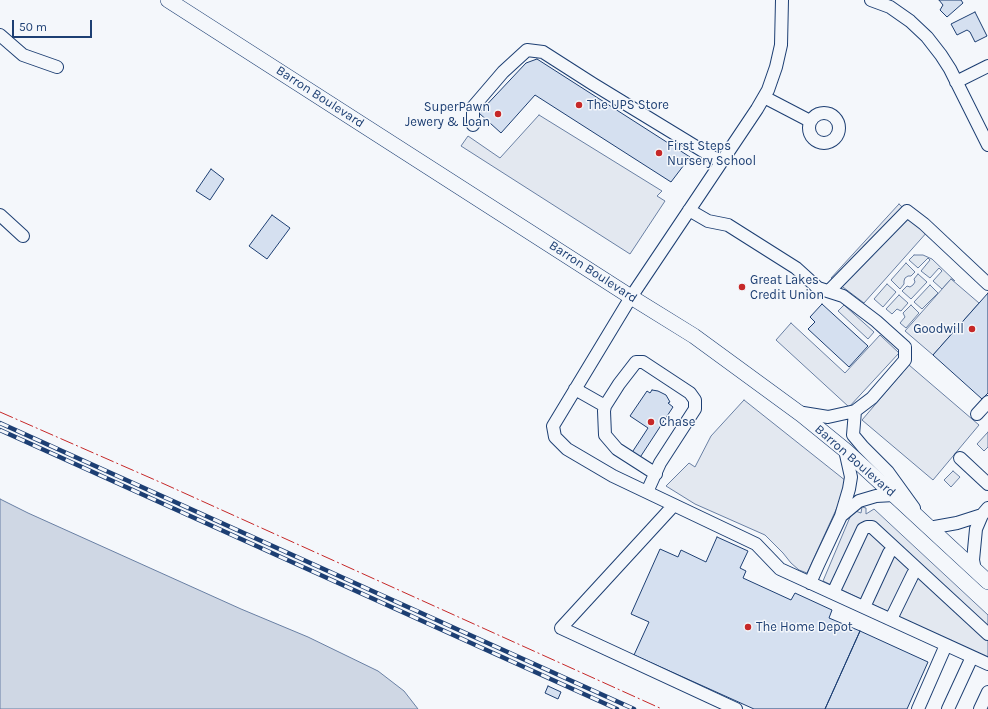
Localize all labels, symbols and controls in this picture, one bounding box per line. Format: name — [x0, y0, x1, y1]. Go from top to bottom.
scale bar — [14, 12, 94, 38]
text: 50 m — [19, 20, 47, 34]
street label: Barron Boulevard — [273, 63, 367, 131]
place label: The UPS Store — [587, 97, 669, 113]
place label: SuperPawn Jewery & Loan — [405, 99, 490, 130]
marker: The UPS Store — [574, 100, 584, 110]
marker: SuperPawn Jewery & Loan — [493, 109, 503, 119]
place label: First Steps Nursery School — [667, 138, 756, 169]
marker: First Steps Nursery School — [654, 148, 664, 158]
street label: Barron Boulevard — [546, 238, 640, 306]
place label: Great Lakes Credit Union — [750, 272, 824, 303]
marker: Great Lakes Credit Union — [737, 282, 747, 292]
place label: Goodwill — [913, 321, 964, 337]
marker: Goodwill — [967, 324, 977, 334]
place label: Chase — [659, 414, 695, 430]
marker: Chase — [646, 417, 656, 427]
street label: Barron Boulevard — [811, 422, 899, 500]
place label: The Home Depot — [756, 619, 853, 635]
marker: The Home Depot — [743, 622, 753, 632]

